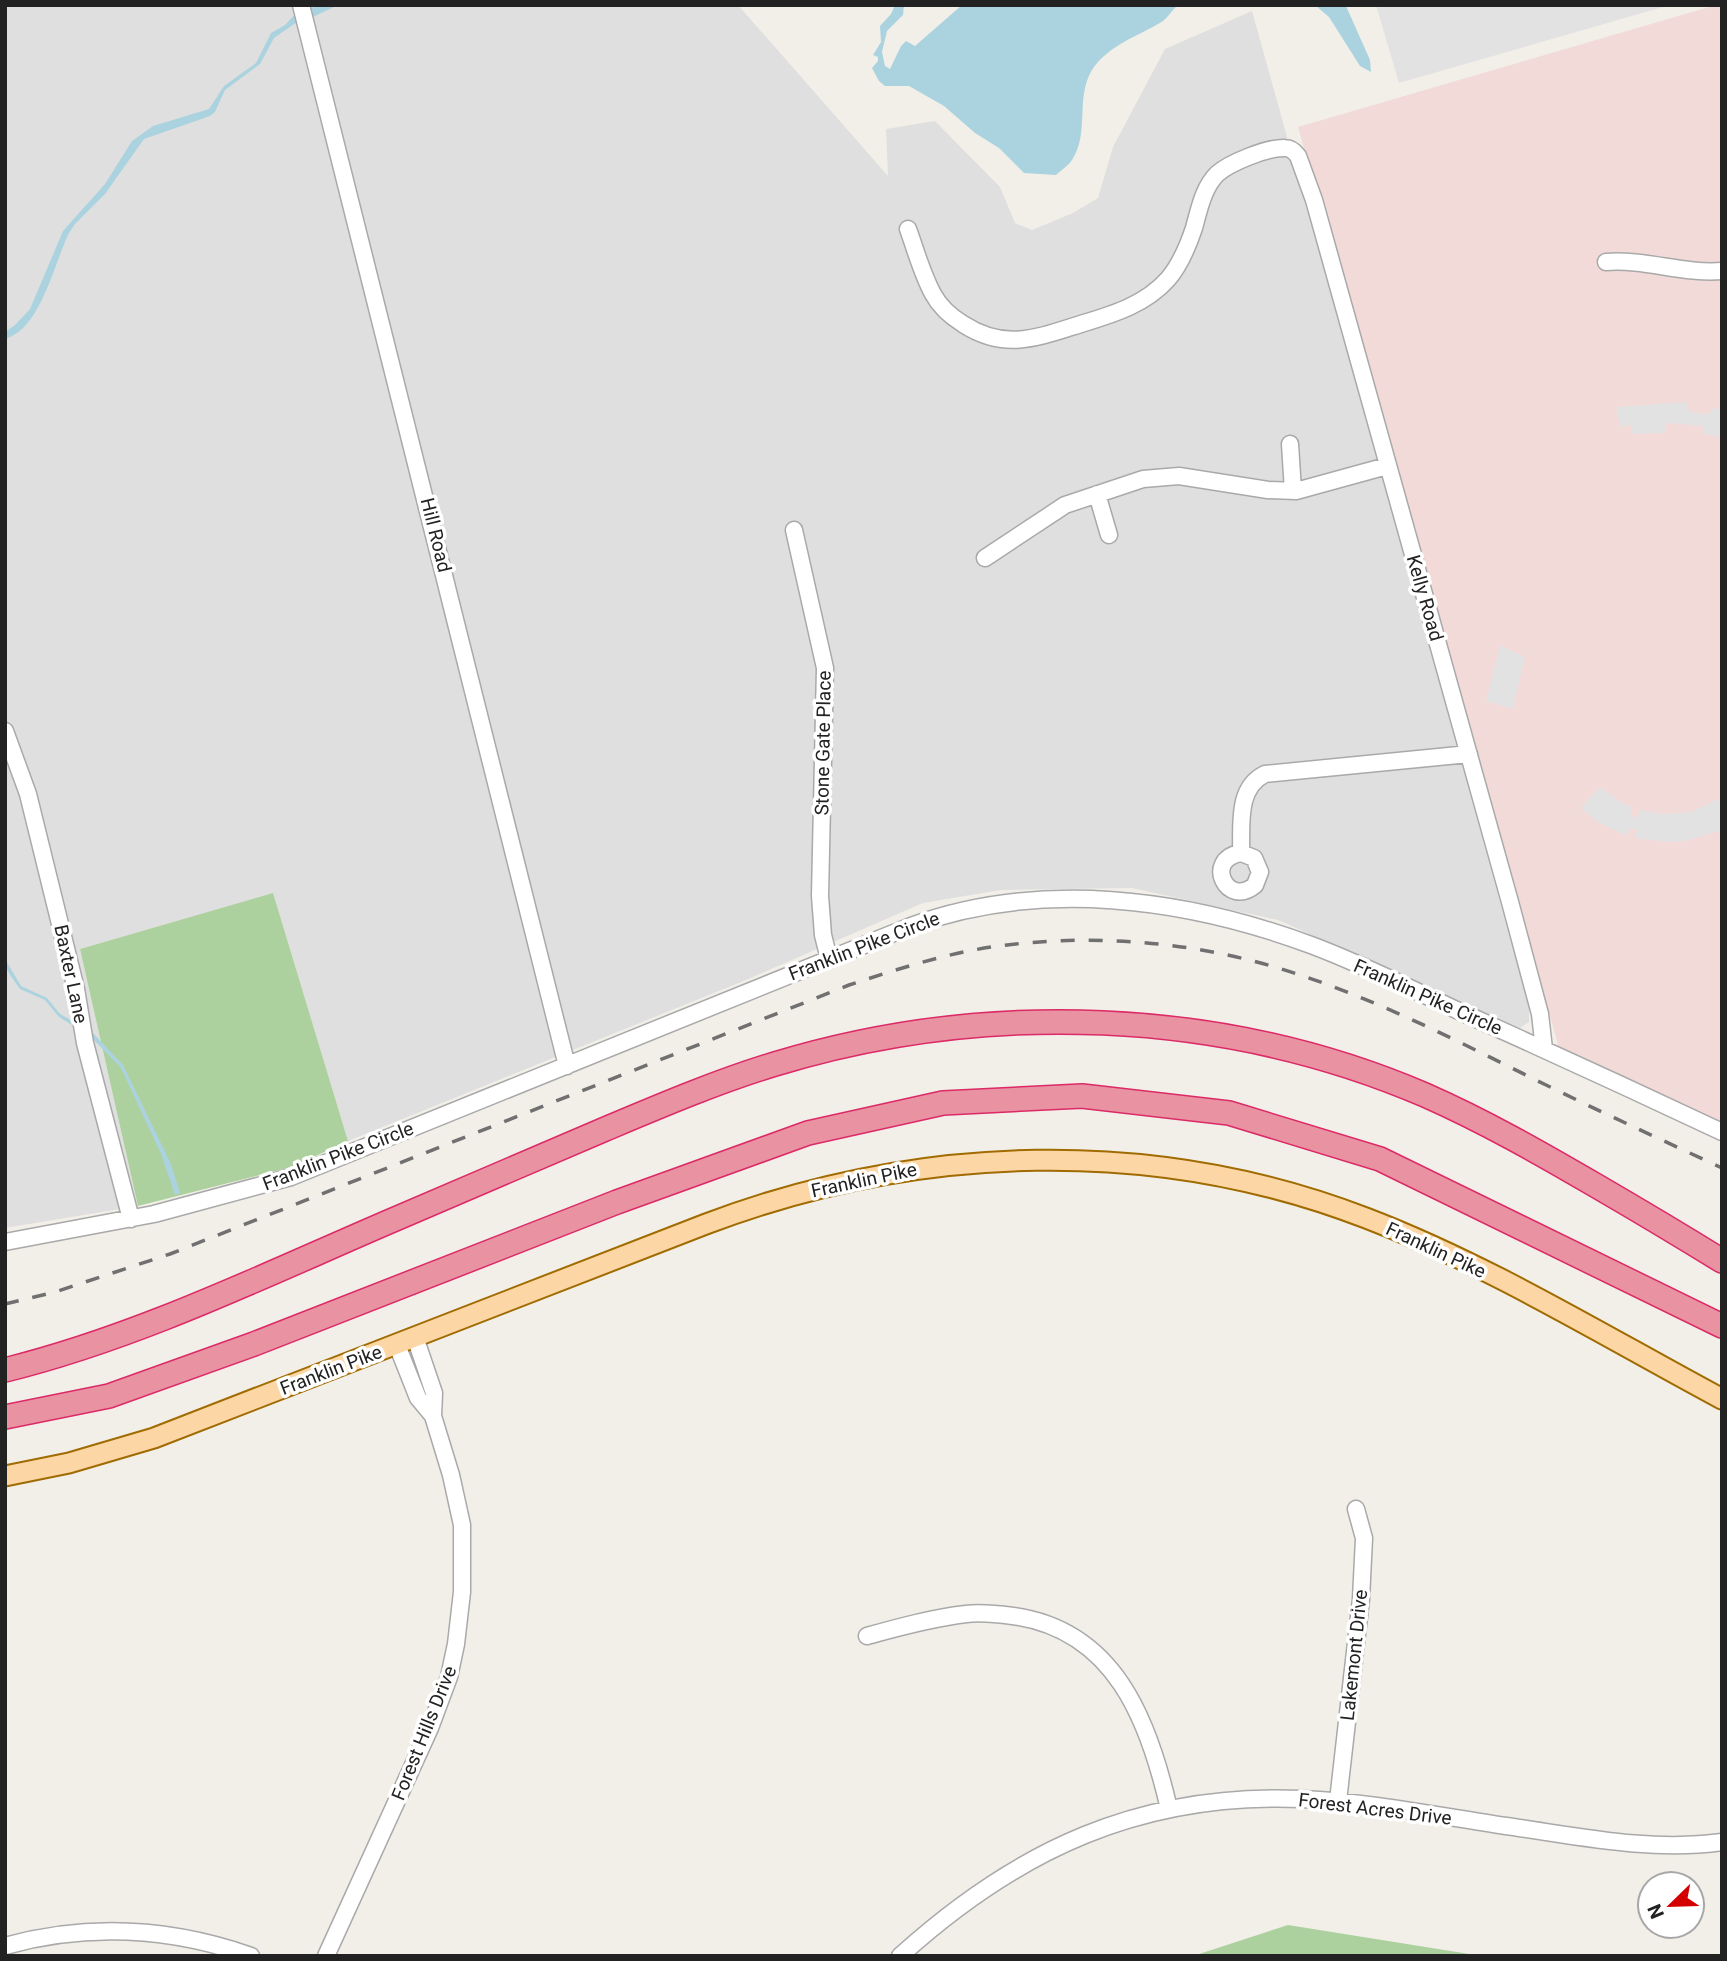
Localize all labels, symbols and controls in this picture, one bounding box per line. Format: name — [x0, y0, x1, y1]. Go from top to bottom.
street label: Hill Road — [416, 495, 456, 575]
street label: Kelly Road — [1402, 552, 1448, 644]
street label: Stone Gate Place — [810, 670, 836, 816]
street label: Franklin Pike Circle — [785, 907, 943, 985]
street label: Baxter Lane — [49, 923, 93, 1025]
street label: Franklin Pike Circle — [1350, 954, 1506, 1040]
street label: Franklin Pike Circle — [259, 1117, 417, 1195]
street label: Franklin Pike — [809, 1158, 919, 1202]
street label: Franklin Pike — [1382, 1217, 1490, 1283]
street label: Franklin Pike — [277, 1340, 385, 1400]
street label: Lakemont Drive — [1336, 1588, 1372, 1722]
street label: Forest Hills Drive — [387, 1662, 461, 1804]
street label: Forest Acres Drive — [1297, 1788, 1453, 1830]
north arrow — [1636, 1870, 1706, 1940]
text: N — [1643, 1901, 1669, 1922]

